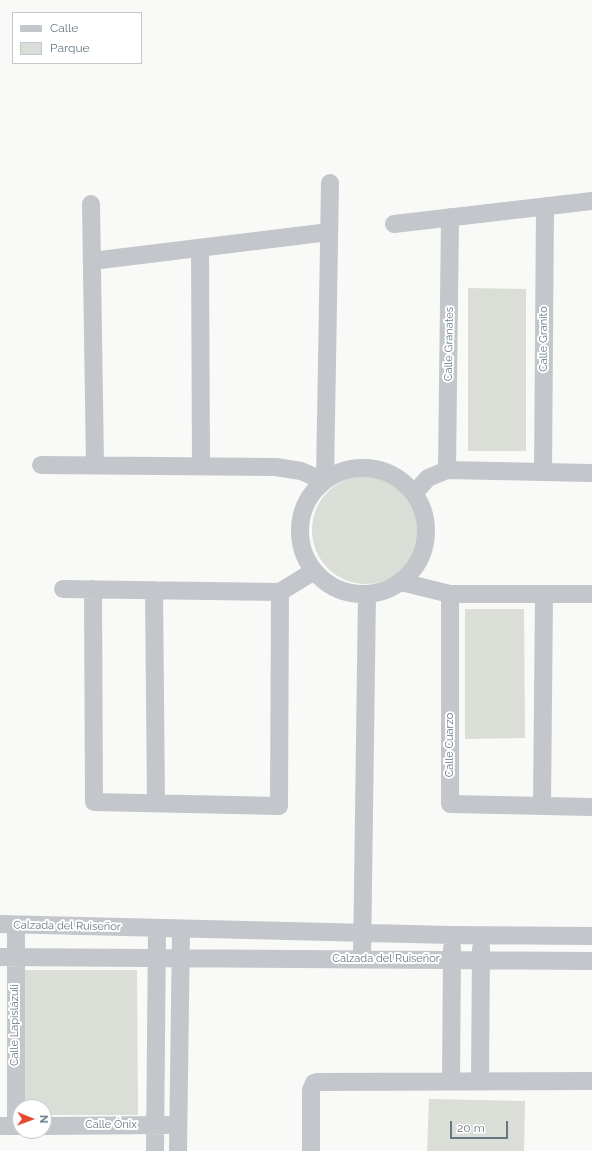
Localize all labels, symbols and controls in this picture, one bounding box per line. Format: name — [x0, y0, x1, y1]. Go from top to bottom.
legend — [12, 12, 142, 64]
text: Calle — [50, 21, 78, 35]
text: Parque — [50, 41, 90, 55]
street label: Calle Granito — [537, 306, 551, 372]
street label: Calle Granates — [442, 307, 456, 381]
street label: Calle Cuarzo — [443, 713, 457, 777]
street label: Calzada del Ruiseñor — [13, 918, 121, 934]
street label: Calzada del Ruiseñor — [332, 952, 440, 966]
street label: Calle Lapislázuli — [8, 984, 22, 1066]
north arrow — [12, 1099, 52, 1139]
scale bar — [452, 1113, 510, 1139]
text: N — [37, 1115, 50, 1124]
street label: Calle Ónix — [85, 1118, 137, 1132]
text: 20 m — [457, 1121, 485, 1135]

